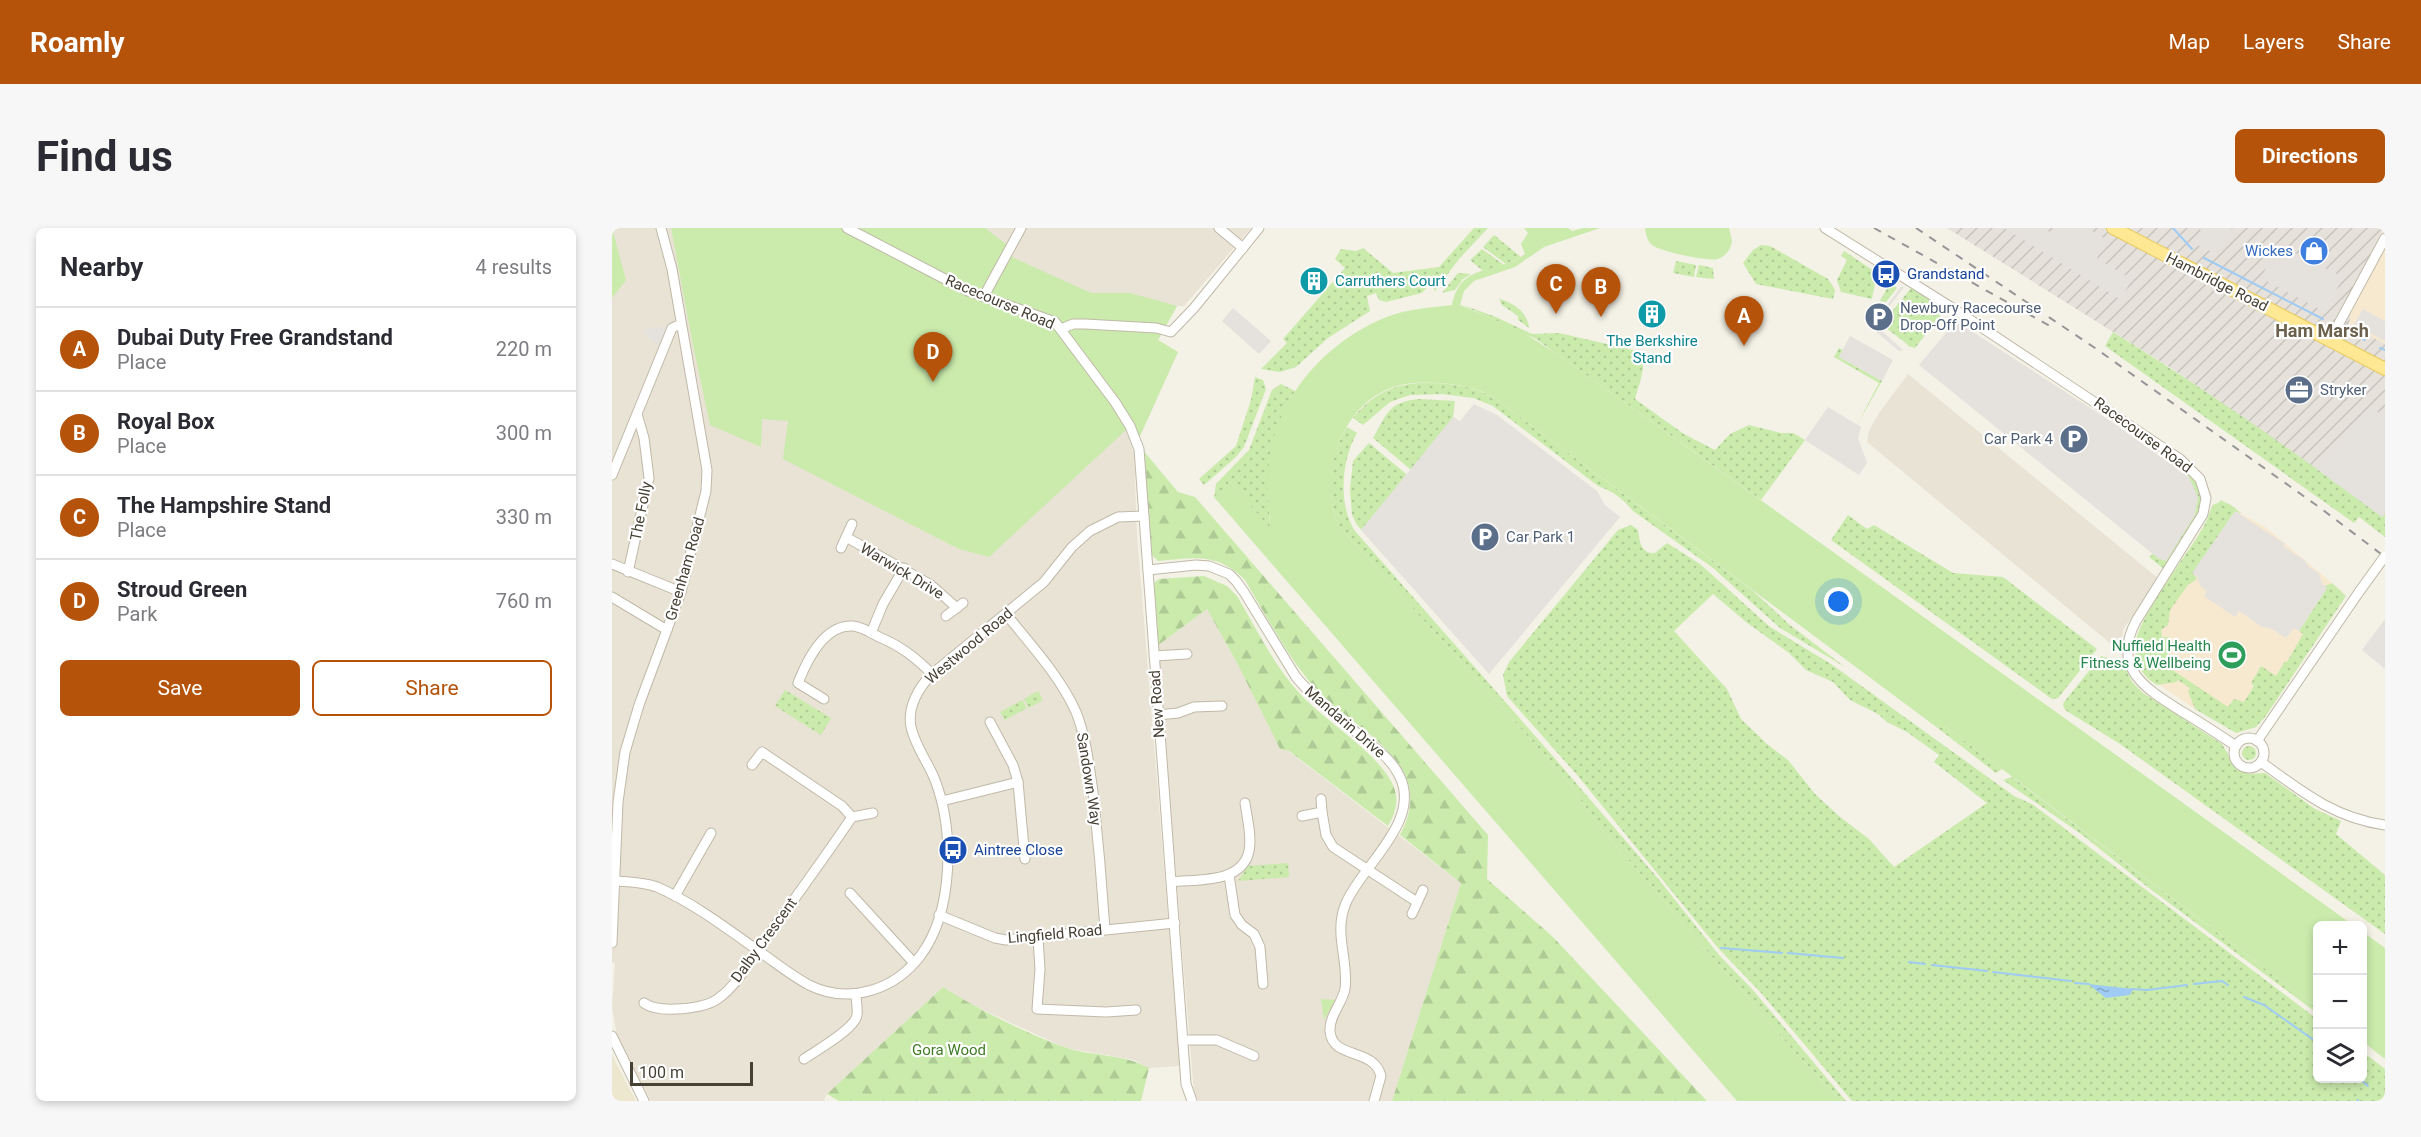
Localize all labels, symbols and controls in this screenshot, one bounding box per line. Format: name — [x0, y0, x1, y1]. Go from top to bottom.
text: Roamly — [30, 26, 125, 59]
text: Map — [2168, 30, 2210, 54]
text: Layers — [2243, 30, 2304, 54]
text: Share — [2337, 30, 2391, 54]
button: Directions — [2235, 129, 2385, 183]
text: Find us — [36, 132, 173, 181]
shop icon: Wickes — [2298, 235, 2330, 267]
place label: Wickes — [2245, 242, 2293, 260]
street label: Hambridge Road — [2163, 249, 2271, 315]
text: Nearby — [60, 252, 143, 282]
text: 4 results — [476, 255, 552, 279]
bus stop icon: Grandstand — [1870, 258, 1902, 290]
pin: C — [1536, 264, 1576, 314]
building icon: Carruthers Court — [1298, 265, 1330, 297]
place label: Grandstand — [1907, 265, 1984, 283]
pin: B — [1582, 268, 1620, 317]
street label: Racecourse Road — [943, 271, 1057, 333]
place label: Carruthers Court — [1335, 272, 1446, 290]
pin: A — [1724, 296, 1764, 346]
building icon: The Berkshire Stand — [1636, 298, 1668, 330]
place label: Newbury Racecourse Drop-Off Point — [1900, 299, 2041, 334]
parking icon: Newbury Racecourse Drop-Off Point — [1863, 301, 1895, 333]
district label: Ham Marsh — [2275, 320, 2369, 341]
text: Dubai Duty Free Grandstand — [117, 325, 393, 350]
pin: D — [914, 332, 952, 382]
place label: The Berkshire Stand — [1606, 332, 1698, 367]
text: A — [73, 337, 86, 361]
text: 220 m — [496, 337, 552, 361]
text: Place — [117, 350, 166, 374]
office icon: Stryker — [2283, 374, 2315, 406]
place label: Stryker — [2320, 381, 2367, 399]
street label: Racecourse Road — [2090, 393, 2196, 477]
text: Royal Box — [117, 409, 215, 434]
text: B — [73, 421, 86, 445]
text: 300 m — [496, 421, 552, 445]
parking icon: Car Park 4 — [2058, 423, 2090, 455]
place label: Car Park 4 — [1984, 430, 2054, 448]
text: Place — [117, 434, 166, 458]
street label: The Folly — [626, 480, 656, 542]
text: The Hampshire Stand — [117, 493, 331, 518]
text: C — [73, 505, 86, 529]
text: 330 m — [496, 505, 552, 529]
street label: Greenham Road — [662, 515, 708, 623]
text: Place — [117, 518, 166, 542]
parking icon: Car Park 1 — [1469, 521, 1501, 553]
place label: Car Park 1 — [1506, 528, 1575, 546]
street label: Warwick Drive — [857, 539, 947, 603]
text: Stroud Green — [117, 577, 247, 602]
your location — [1824, 587, 1853, 616]
text: D — [73, 589, 86, 613]
text: 760 m — [496, 589, 552, 613]
text: Park — [117, 602, 157, 626]
street label: Westwood Road — [922, 604, 1016, 688]
place label: Nuffield Health Fitness & Wellbeing — [2081, 637, 2211, 672]
sports icon: Nuffield Health Fitness & Wellbeing — [2216, 639, 2248, 671]
button: Save — [60, 660, 300, 716]
button: Share — [312, 660, 552, 716]
street label: New Road — [1146, 669, 1168, 739]
street label: Mandarin Drive — [1301, 682, 1389, 762]
street label: Sandown Way — [1073, 731, 1105, 827]
bus stop icon: Aintree Close — [937, 834, 969, 866]
place label: Aintree Close — [974, 841, 1063, 859]
street label: Dalby Crescent — [727, 894, 801, 986]
street label: Lingfield Road — [1007, 921, 1103, 947]
map controls — [2313, 921, 2367, 1083]
button: + — [2313, 921, 2367, 975]
button: − — [2313, 975, 2367, 1029]
button: layers — [2313, 1029, 2367, 1083]
park label: Gora Wood — [912, 1041, 986, 1059]
scale bar — [630, 1059, 753, 1086]
text: 100 m — [639, 1063, 684, 1082]

